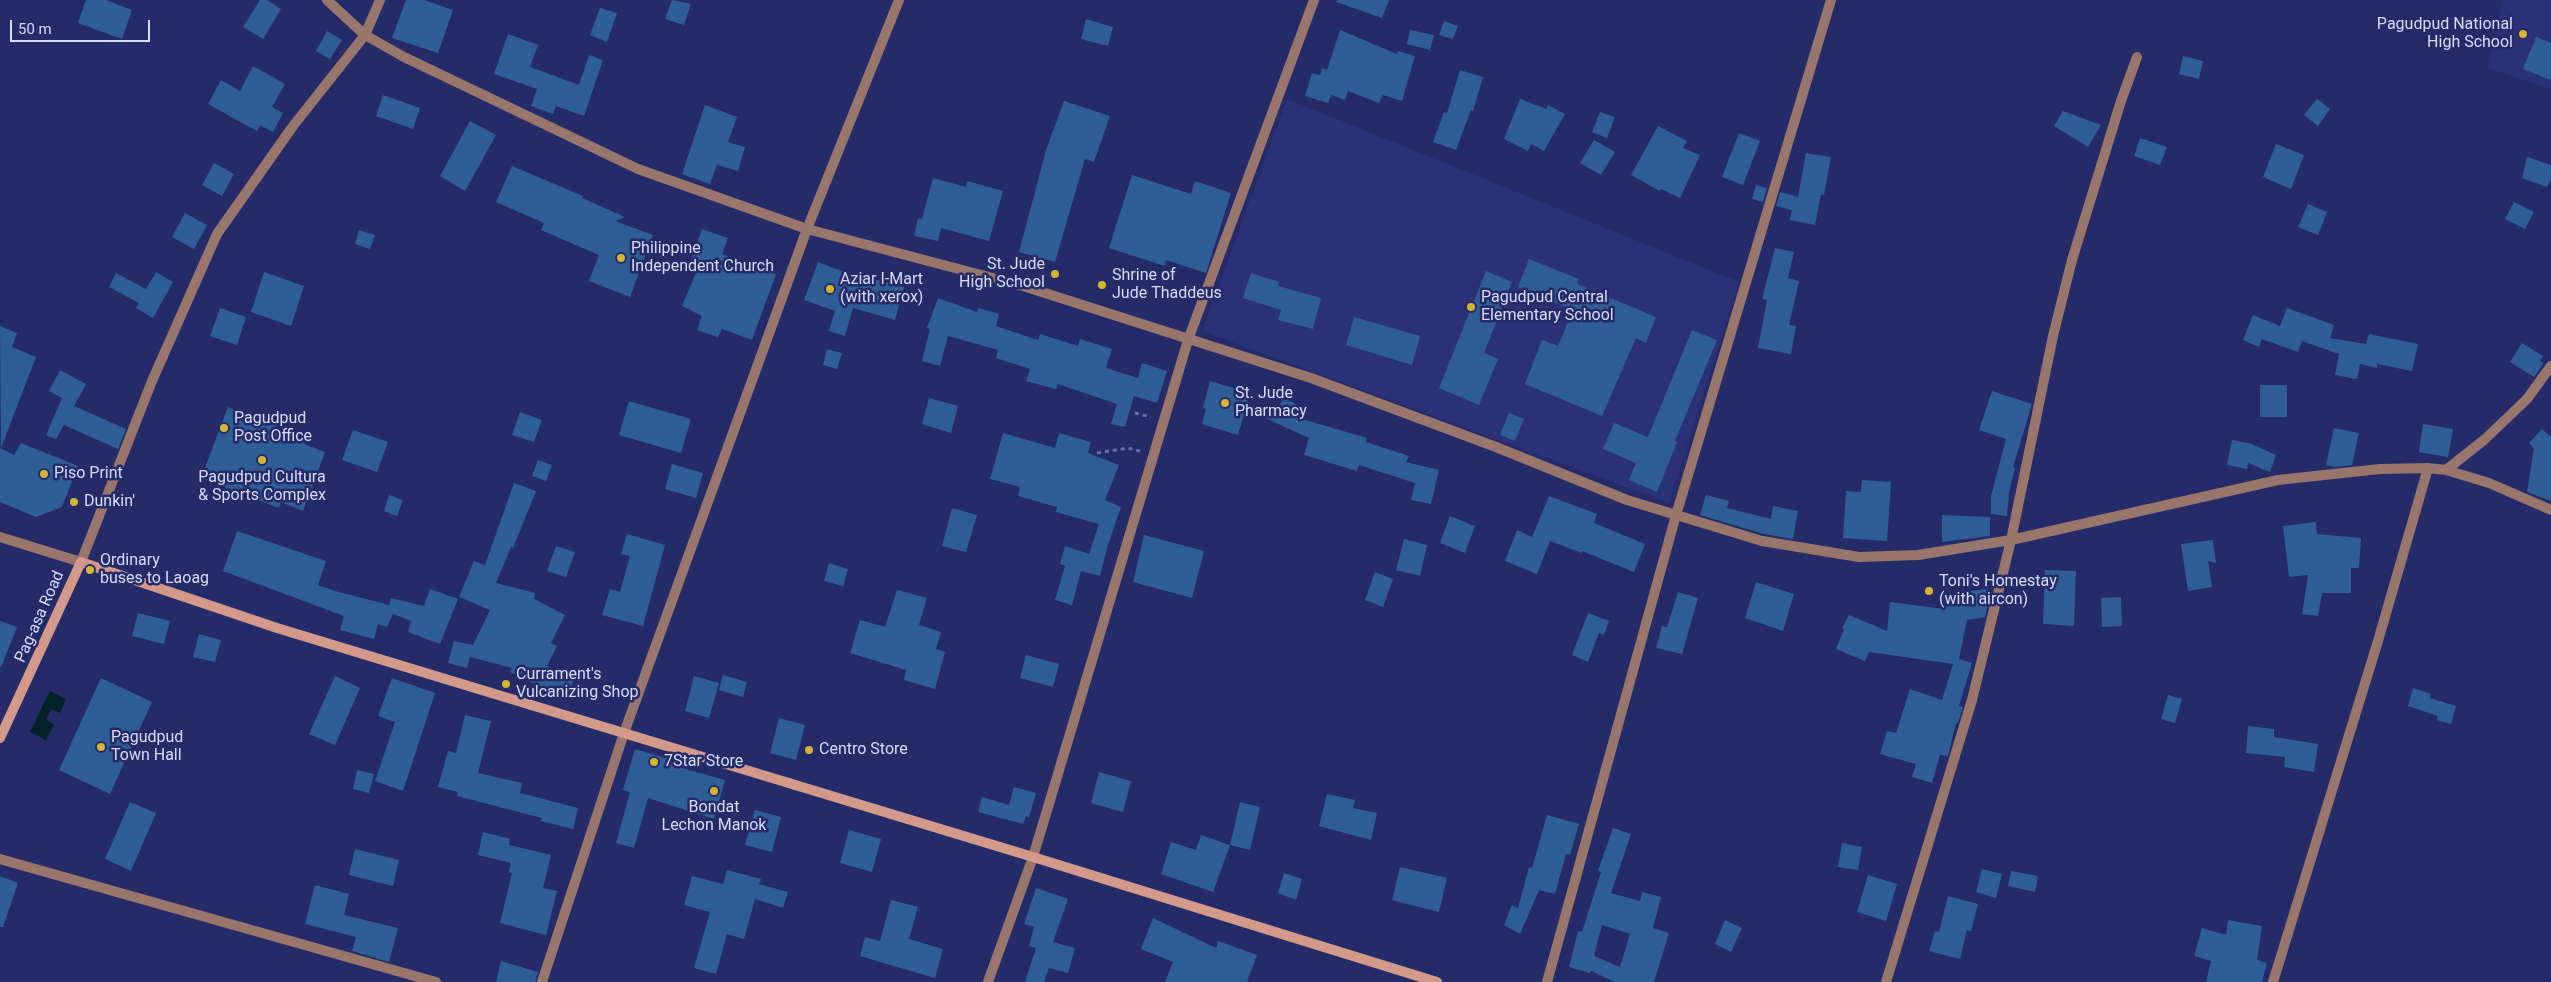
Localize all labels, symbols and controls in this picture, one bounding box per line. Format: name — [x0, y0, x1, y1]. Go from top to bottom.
scale bar — [12, 10, 152, 42]
place label: Pagudpud National High School — [2377, 15, 2513, 53]
text: 50 m — [18, 20, 52, 38]
marker: Pagudpud National High School — [2517, 28, 2529, 40]
place label: Philippine Independent Church — [631, 239, 774, 277]
marker: Philippine Independent Church — [615, 252, 627, 264]
place label: St. Jude High School — [959, 255, 1045, 293]
place label: Shrine of Jude Thaddeus — [1112, 266, 1222, 304]
marker: St. Jude High School — [1049, 268, 1061, 280]
place label: Aziar I-Mart (with xerox) — [840, 270, 923, 308]
marker: Shrine of Jude Thaddeus — [1096, 279, 1108, 291]
marker: Aziar I-Mart (with xerox) — [824, 283, 836, 295]
place label: Pagudpud Central Elementary School — [1481, 288, 1614, 326]
marker: Pagudpud Central Elementary School — [1465, 301, 1477, 313]
place label: St. Jude Pharmacy — [1235, 384, 1307, 422]
marker: St. Jude Pharmacy — [1219, 397, 1231, 409]
place label: Pagudpud Post Office — [234, 409, 312, 447]
marker: Pagudpud Post Office — [218, 422, 230, 434]
marker: Pagudpud Cultura & Sports Complex — [256, 454, 268, 466]
place label: Piso Print — [54, 464, 123, 484]
marker: Piso Print — [38, 468, 50, 480]
place label: Pagudpud Cultura & Sports Complex — [198, 468, 326, 506]
place label: Dunkin' — [84, 492, 135, 512]
marker: Dunkin' — [68, 496, 80, 508]
place label: Ordinary buses to Laoag — [100, 551, 209, 589]
marker: Ordinary buses to Laoag — [84, 564, 96, 576]
street label: Pag-asa Road — [11, 568, 69, 666]
place label: Toni's Homestay (with aircon) — [1939, 572, 2057, 610]
marker: Toni's Homestay (with aircon) — [1923, 585, 1935, 597]
place label: Currament's Vulcanizing Shop — [516, 665, 639, 703]
marker: Currament's Vulcanizing Shop — [500, 678, 512, 690]
place label: Pagudpud Town Hall — [111, 728, 183, 766]
place label: Centro Store — [819, 740, 908, 760]
marker: Pagudpud Town Hall — [95, 741, 107, 753]
marker: Centro Store — [803, 744, 815, 756]
place label: 7Star Store — [664, 752, 743, 772]
marker: 7Star Store — [648, 756, 660, 768]
marker: Bondat Lechon Manok — [708, 785, 720, 797]
place label: Bondat Lechon Manok — [662, 798, 766, 836]

